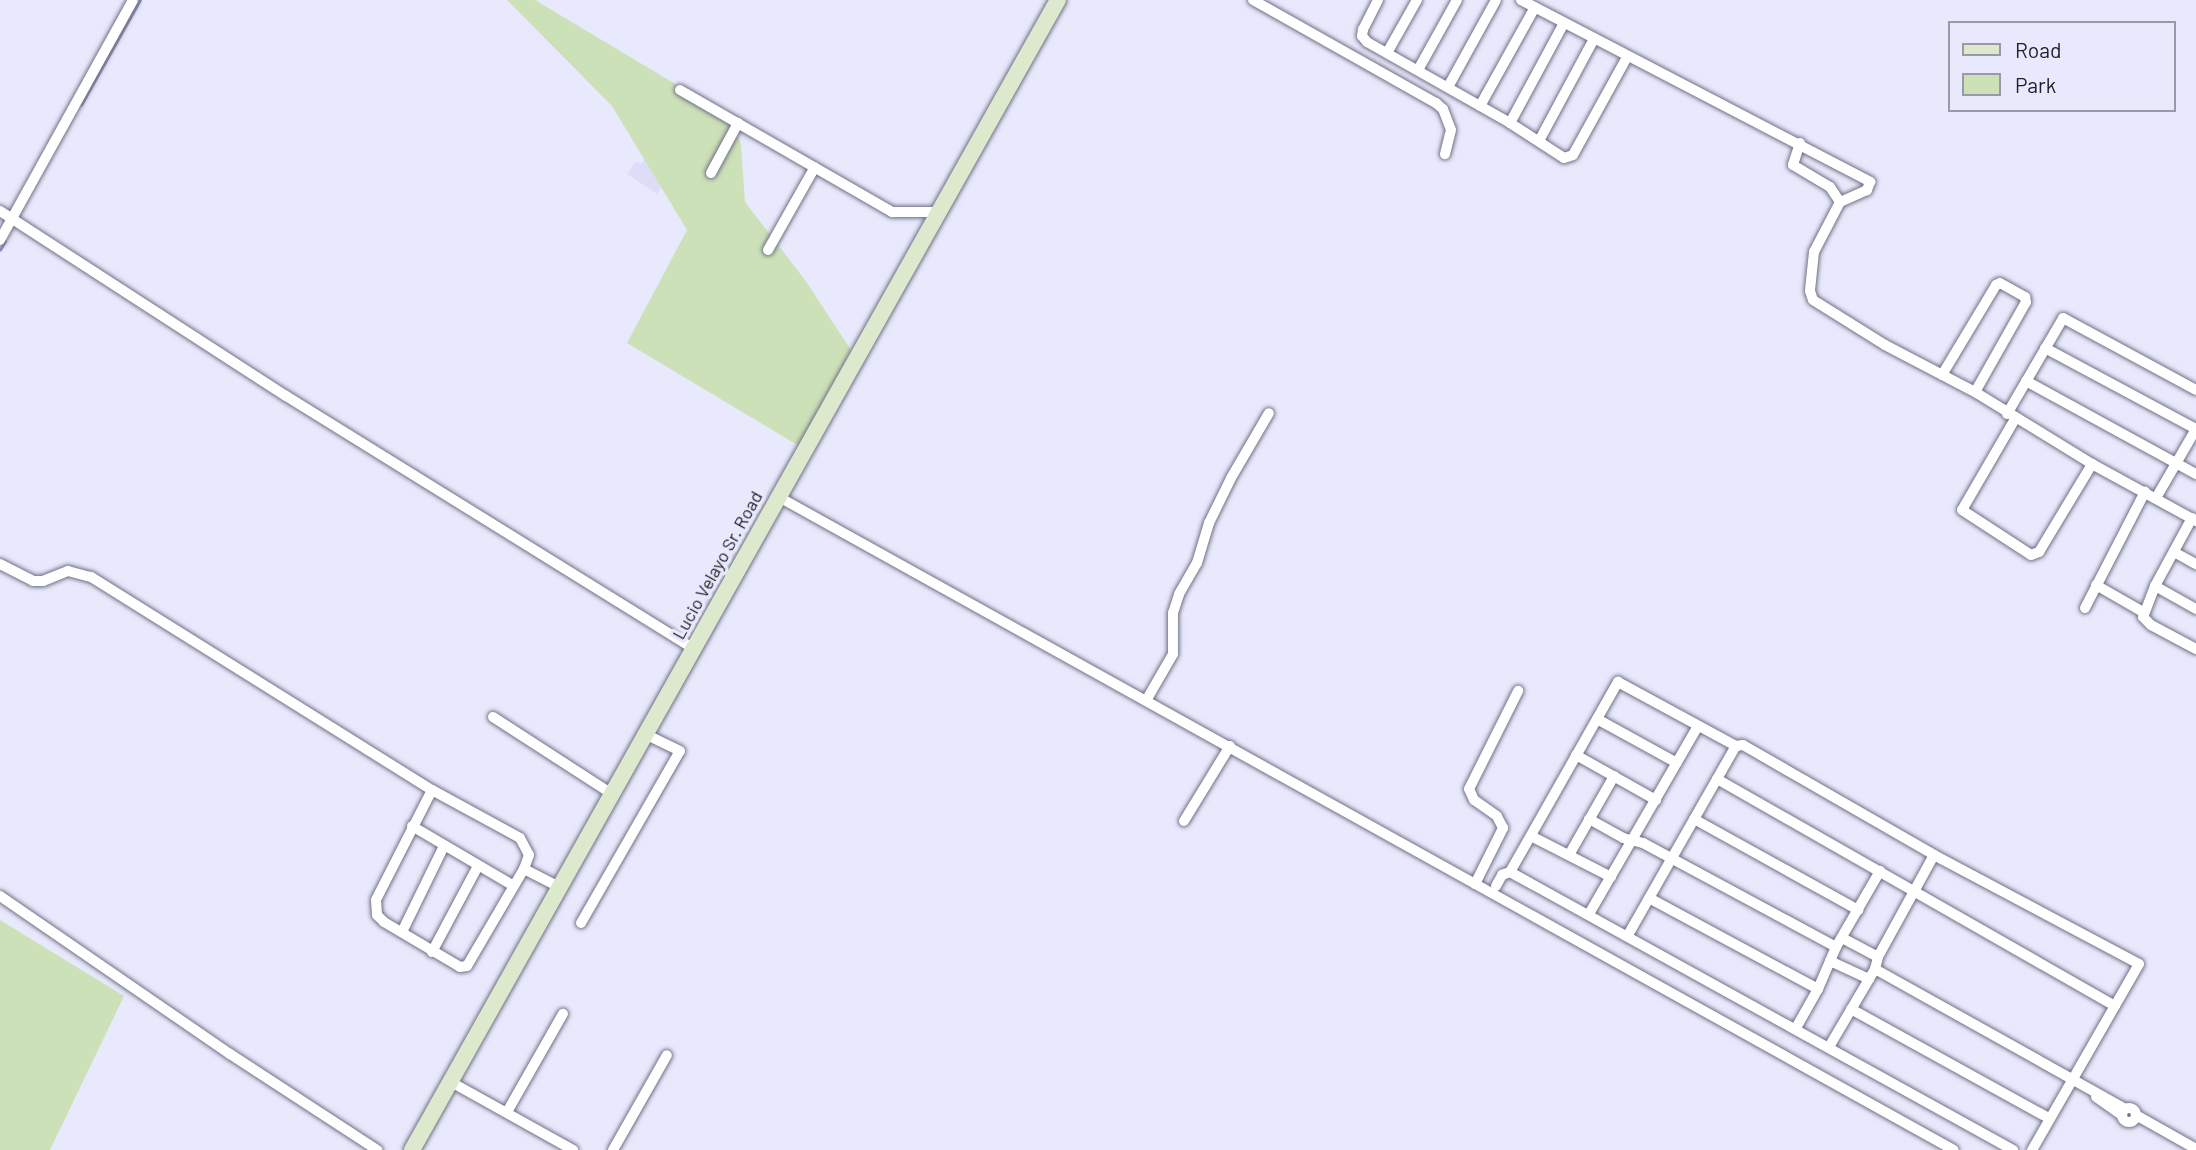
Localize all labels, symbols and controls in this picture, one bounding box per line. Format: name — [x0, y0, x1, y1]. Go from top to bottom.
legend — [1948, 21, 2175, 112]
text: Road — [2015, 37, 2061, 62]
text: Park — [2015, 72, 2056, 97]
street label: Lucio Velayo Sr. Road — [667, 487, 767, 643]

